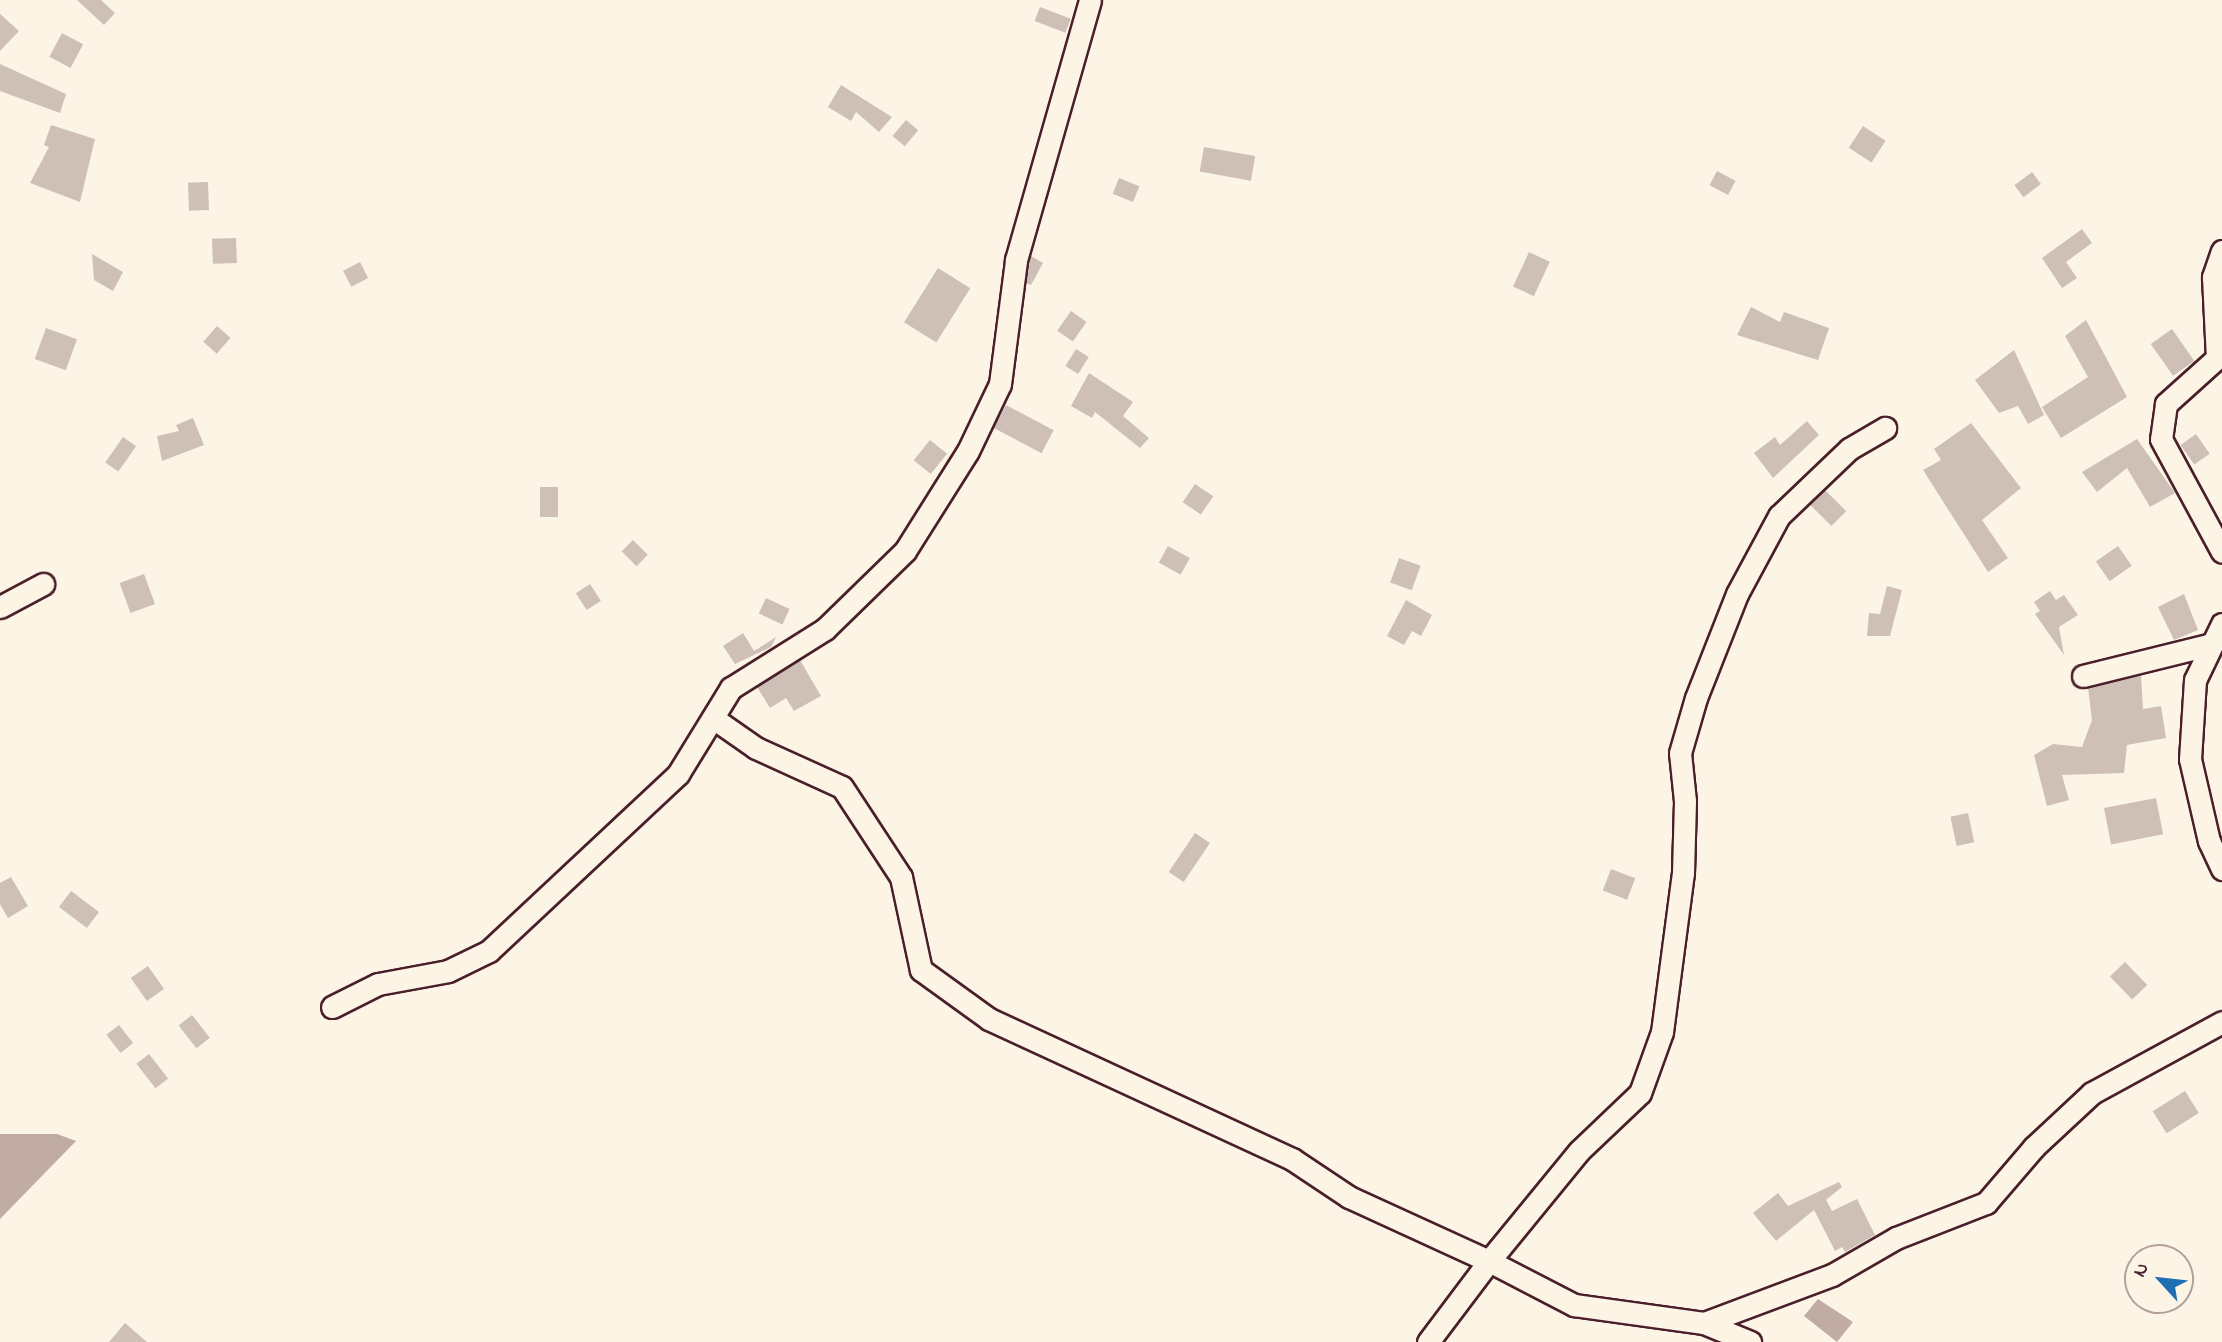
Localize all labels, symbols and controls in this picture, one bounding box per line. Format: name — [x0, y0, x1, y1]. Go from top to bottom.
north arrow — [2124, 1244, 2194, 1314]
text: N — [2127, 1258, 2157, 1282]

